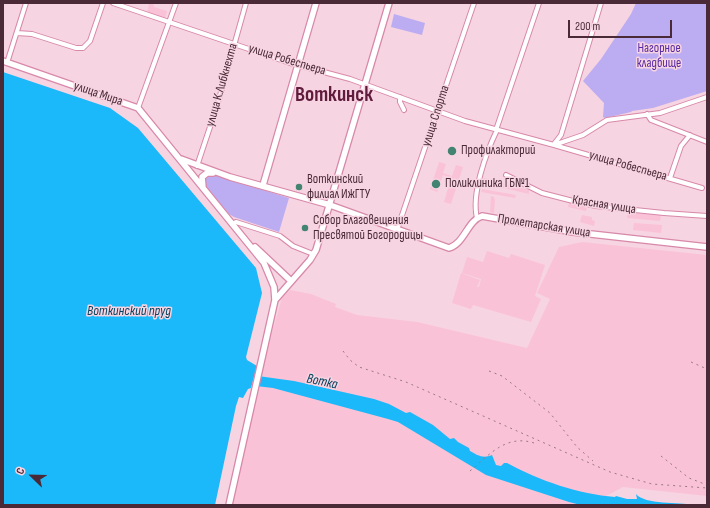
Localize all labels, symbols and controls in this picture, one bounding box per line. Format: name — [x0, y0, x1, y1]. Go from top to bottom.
scale bar — [570, 12, 674, 38]
text: 200 m — [575, 19, 600, 34]
street label: улица Робеспьера — [246, 41, 328, 79]
park label: Нагорное кладбище — [637, 41, 681, 72]
street label: улица К.Либкнехта — [203, 42, 241, 128]
street label: улица Мира — [71, 78, 125, 110]
district label: Воткинск — [295, 83, 373, 109]
street label: улица Спорта — [419, 83, 453, 149]
place label: Профилакторий — [461, 143, 536, 159]
marker: Профилакторий — [446, 145, 458, 157]
street label: улица Робеспьера — [587, 147, 669, 185]
place label: Воткинский филиал ИжГТУ — [307, 172, 370, 203]
place label: Поликлиника ГБ№1 — [445, 176, 529, 192]
marker: Поликлиника ГБ№1 — [430, 178, 442, 190]
marker: Воткинский филиал ИжГТУ — [294, 182, 304, 192]
street label: Красная улица — [571, 192, 637, 218]
street label: Пролетарская улица — [497, 211, 591, 241]
place label: Собор Благовещения Пресвятой Богородицы — [313, 213, 423, 244]
marker: Собор Благовещения Пресвятой Богородицы — [300, 223, 310, 233]
water label: Воткинский пруд — [87, 303, 171, 319]
water label: Вотка — [305, 371, 339, 393]
north arrow — [12, 456, 52, 496]
text: С — [13, 466, 28, 476]

